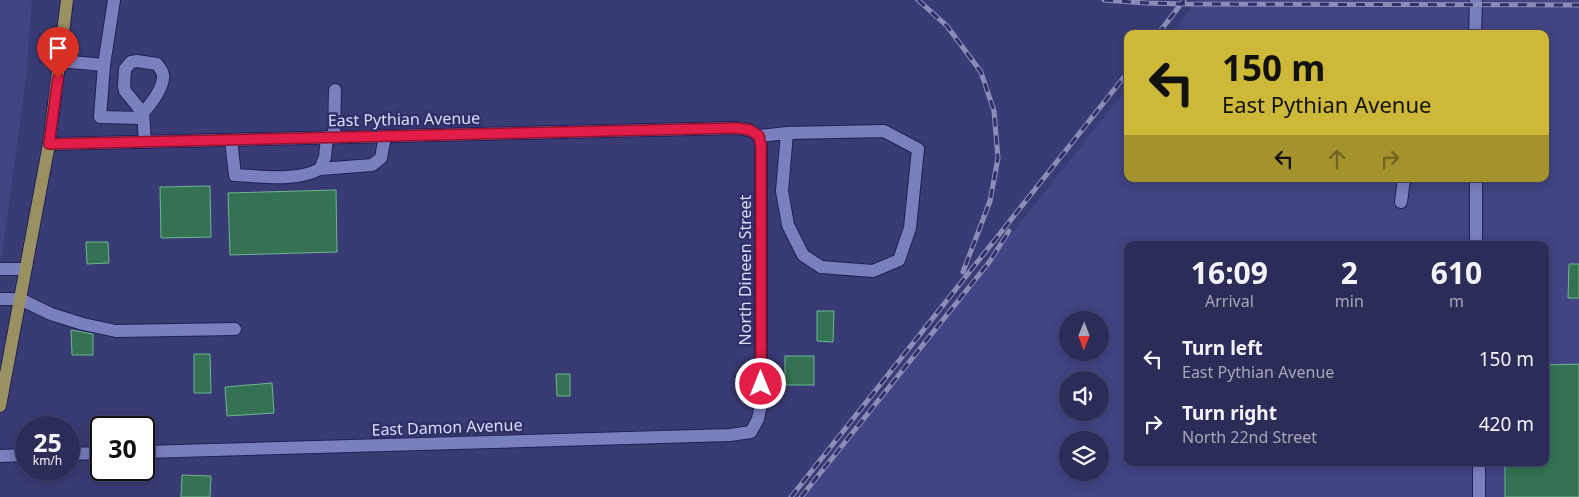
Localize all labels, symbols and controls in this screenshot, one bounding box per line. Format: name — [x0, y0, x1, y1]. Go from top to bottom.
pin — [37, 27, 79, 78]
icon: arrive — [44, 34, 72, 62]
text: 150 m — [1222, 44, 1325, 91]
icon: left — [1139, 50, 1204, 115]
text: East Pythian Avenue — [1222, 89, 1431, 119]
street label: East Pythian Avenue — [328, 107, 480, 131]
icon: left — [1270, 145, 1298, 173]
icon: ahead — [1323, 145, 1351, 173]
icon: right — [1376, 145, 1404, 173]
street label: North Dineen Street — [734, 194, 756, 345]
text: 16:09 — [1191, 252, 1268, 293]
text: 2 — [1341, 252, 1358, 293]
text: 610 — [1431, 252, 1482, 293]
text: Arrival — [1205, 290, 1254, 312]
text: min — [1335, 290, 1364, 312]
text: m — [1449, 290, 1464, 312]
north arrow — [1059, 311, 1109, 361]
map controls — [1059, 311, 1109, 481]
text: Turn left — [1182, 335, 1263, 361]
icon: left — [1139, 345, 1167, 373]
text: 150 m — [1479, 346, 1534, 372]
position arrow — [734, 357, 786, 409]
text: East Pythian Avenue — [1182, 361, 1334, 383]
button: sound — [1059, 371, 1109, 421]
text: Turn right — [1182, 400, 1277, 426]
icon: right — [1139, 410, 1167, 438]
text: 420 m — [1479, 411, 1534, 437]
street label: East Damon Avenue — [371, 413, 523, 441]
speed limit sign: 30 — [90, 416, 155, 481]
text: 25 — [33, 425, 62, 459]
text: North 22nd Street — [1182, 426, 1317, 448]
button: layers — [1059, 431, 1109, 481]
text: km/h — [33, 452, 62, 469]

